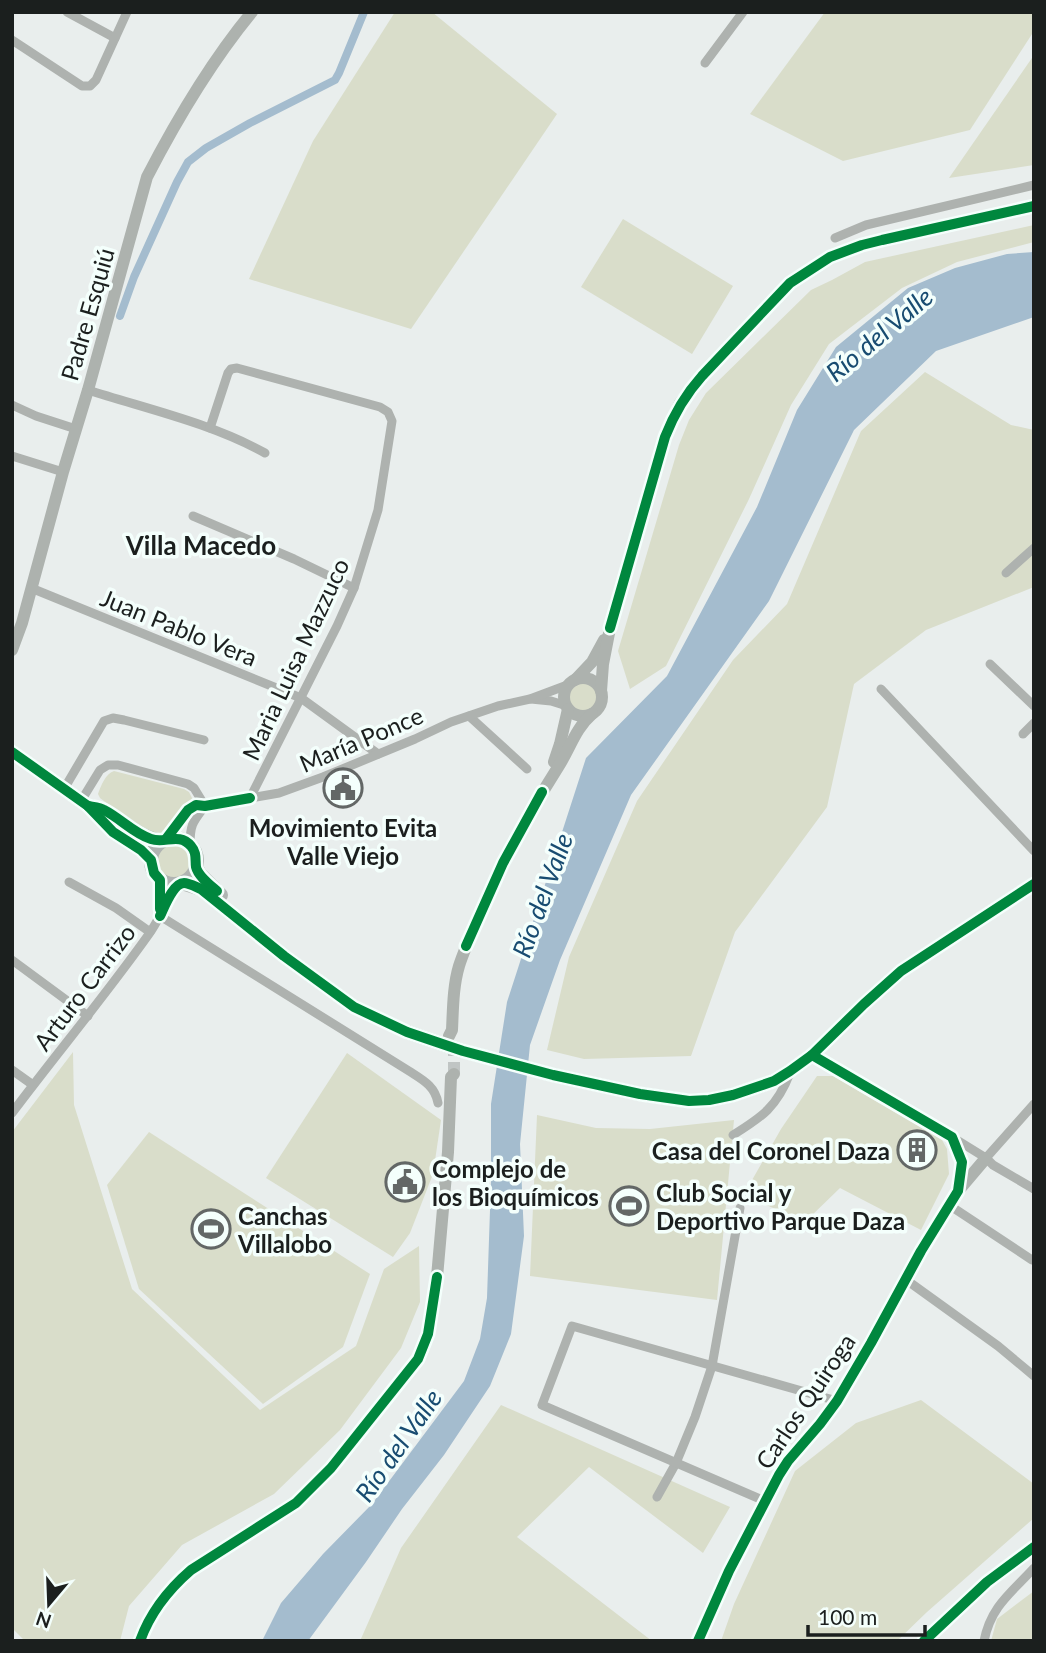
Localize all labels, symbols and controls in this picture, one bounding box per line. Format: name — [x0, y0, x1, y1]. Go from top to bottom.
street label: Padre Esquiú — [54, 244, 120, 384]
water label: Río del Valle — [819, 280, 939, 388]
district label: Villa Macedo — [125, 529, 276, 561]
street label: Maria Luisa Mazzuco — [235, 553, 355, 765]
street label: Juan Pablo Vera — [97, 582, 261, 672]
street label: María Ponce — [295, 700, 427, 778]
public building icon: Movimiento Evita Valle Viejo — [322, 767, 364, 809]
place label: Movimiento Evita Valle Viejo — [249, 813, 437, 870]
water label: Río del Valle — [505, 829, 579, 961]
street label: Arturo Carrizo — [27, 918, 141, 1056]
building icon: Casa del Coronel Daza — [896, 1129, 938, 1171]
place label: Casa del Coronel Daza — [652, 1136, 890, 1165]
place label: Complejo de los Bioquímicos — [432, 1154, 599, 1211]
public building icon: Complejo de los Bioquímicos — [384, 1161, 426, 1203]
place label: Club Social y Deportivo Parque Daza — [656, 1178, 905, 1235]
sports icon: Club Social y Deportivo Parque Daza — [608, 1185, 650, 1227]
place label: Canchas Villalobo — [237, 1201, 332, 1258]
sports icon: Canchas Villalobo — [190, 1208, 232, 1250]
street label: Carlos Quiroga — [749, 1328, 861, 1474]
water label: Río del Valle — [348, 1383, 448, 1507]
north arrow — [14, 1569, 84, 1639]
scale bar — [808, 1594, 925, 1638]
text: 100 m — [818, 1604, 877, 1629]
text: N — [33, 1607, 54, 1634]

